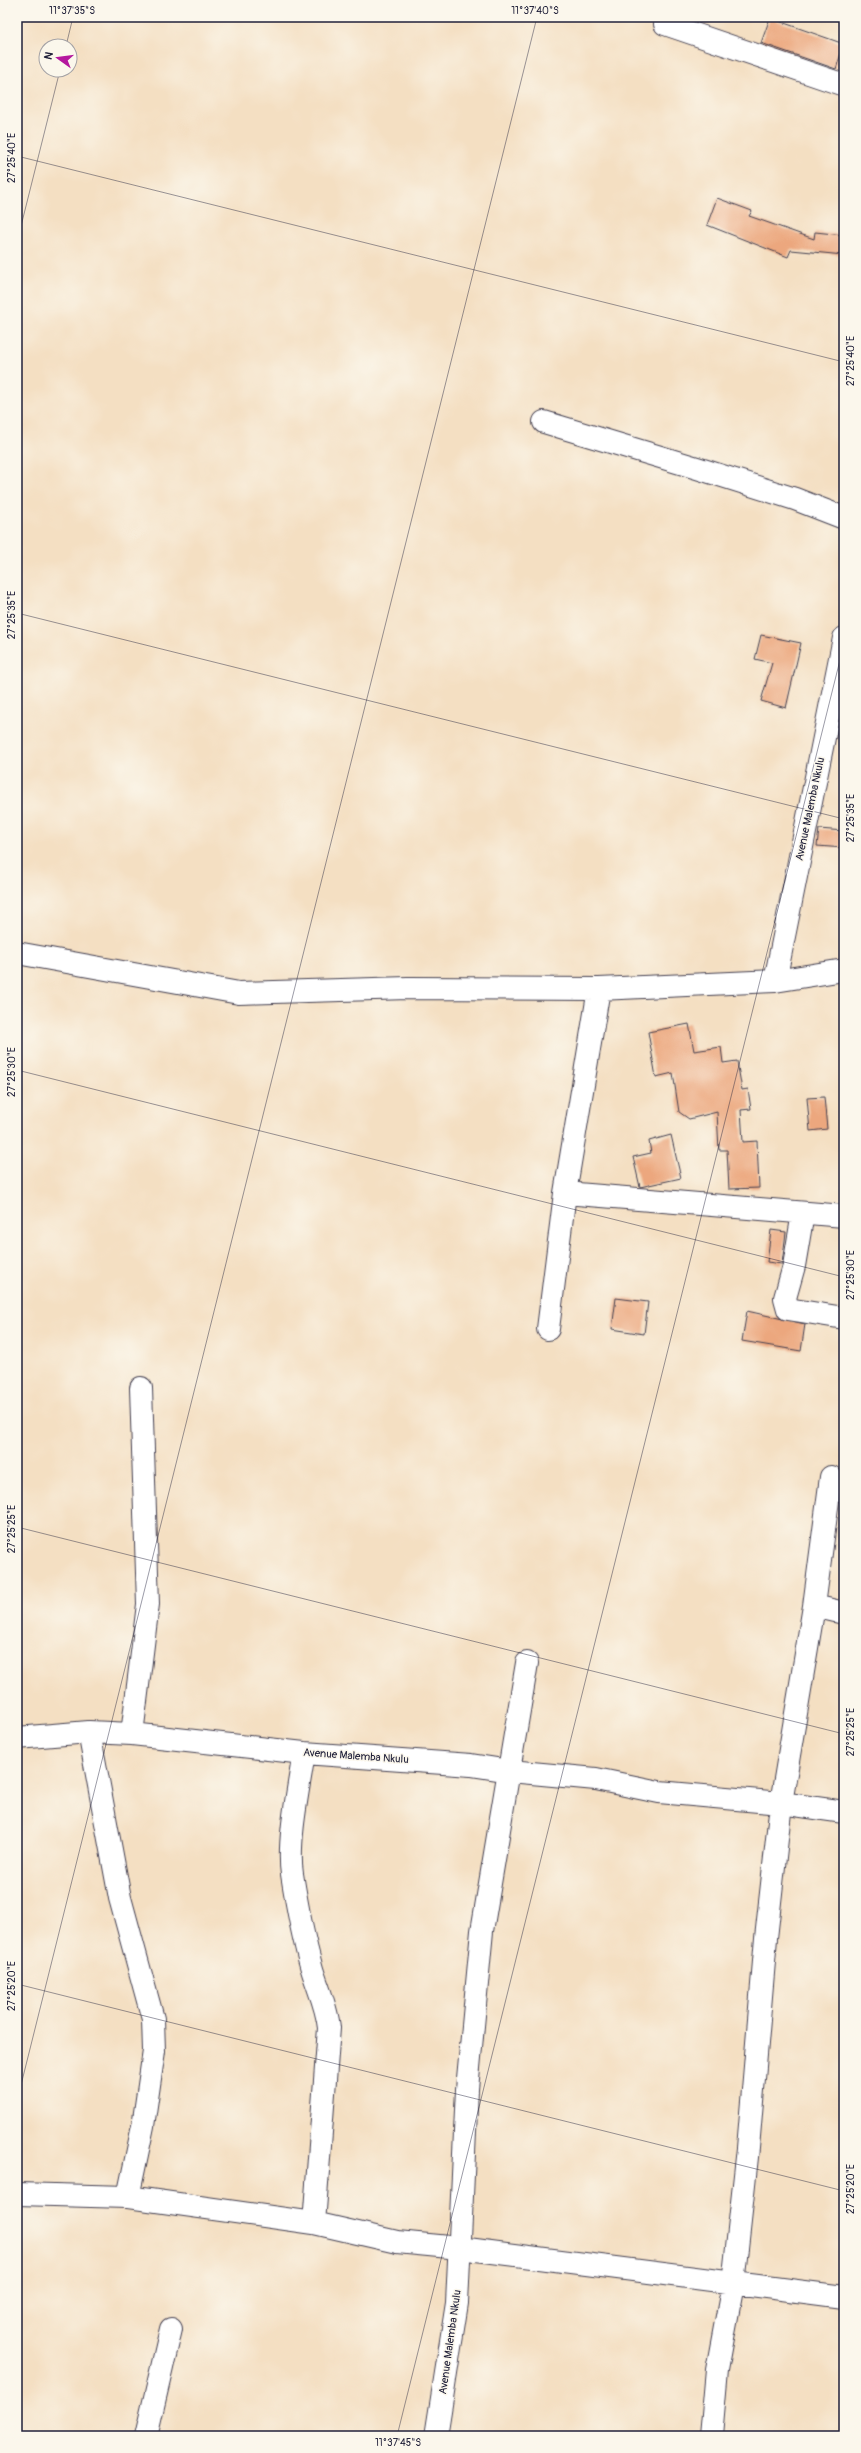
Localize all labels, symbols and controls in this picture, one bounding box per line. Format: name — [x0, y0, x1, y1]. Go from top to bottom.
text: 11°37'35"S — [49, 5, 95, 17]
text: 11°37'40"S — [511, 5, 559, 17]
north arrow — [38, 38, 78, 78]
text: N — [42, 50, 56, 61]
text: 27°25'40"E — [6, 133, 18, 183]
text: 27°25'40"E — [845, 336, 857, 386]
text: 27°25'35"E — [6, 591, 18, 639]
street label: Avenue Malemba Nkulu — [793, 756, 827, 862]
text: 27°25'35"E — [845, 794, 857, 842]
text: 27°25'30"E — [6, 1047, 18, 1097]
text: 27°25'30"E — [845, 1250, 857, 1300]
text: 27°25'25"E — [6, 1505, 18, 1553]
text: 27°25'25"E — [845, 1708, 857, 1756]
street label: Avenue Malemba Nkulu — [303, 1746, 409, 1766]
text: 27°25'20"E — [6, 1961, 18, 2011]
text: 27°25'20"E — [845, 2164, 857, 2214]
street label: Avenue Malemba Nkulu — [436, 2289, 464, 2395]
text: 11°37'45"S — [375, 2437, 421, 2449]

